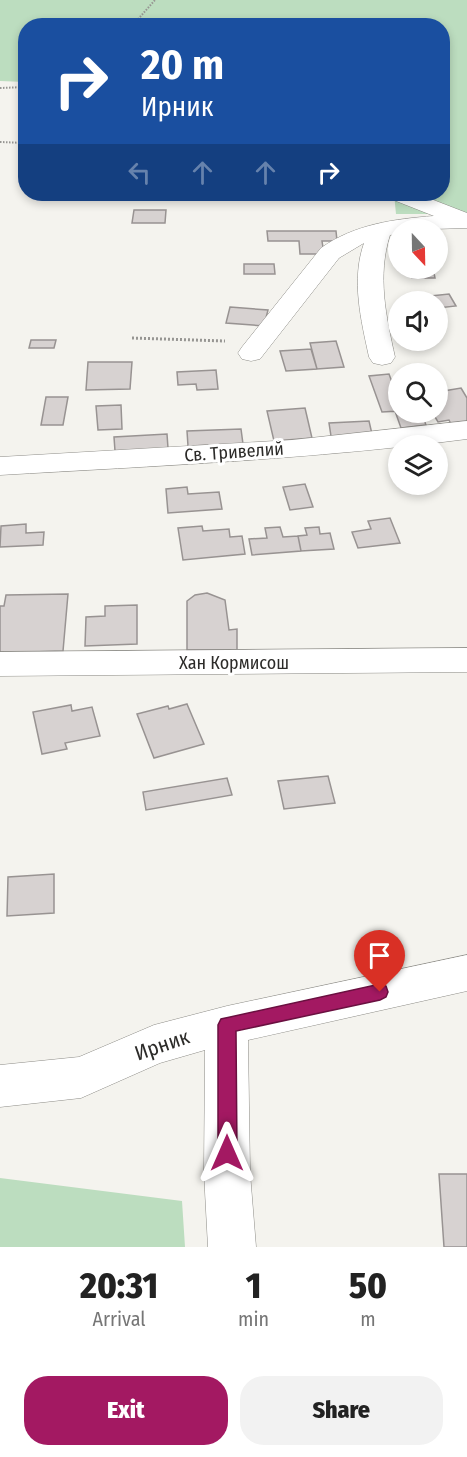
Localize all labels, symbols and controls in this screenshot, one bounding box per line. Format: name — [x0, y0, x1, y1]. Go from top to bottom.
text: 20 m — [141, 40, 224, 90]
icon: right — [42, 42, 120, 120]
text: Ирник — [141, 91, 213, 123]
icon: left — [123, 156, 156, 189]
icon: ahead — [186, 156, 219, 189]
icon: ahead — [249, 156, 282, 189]
icon: right — [312, 156, 345, 189]
north arrow — [388, 219, 448, 279]
map controls — [388, 219, 448, 495]
button: sound — [388, 291, 448, 351]
button: search — [388, 363, 448, 423]
button: layers — [388, 435, 448, 495]
street label: Св. Тривелий — [183, 438, 285, 466]
street label: Хан Кормисош — [179, 652, 289, 674]
pin — [354, 930, 405, 992]
icon: arrive — [363, 939, 396, 972]
street label: Ирник — [131, 1024, 193, 1066]
position arrow — [195, 1121, 259, 1185]
text: 20:31 — [80, 1264, 158, 1308]
text: 1 — [246, 1264, 261, 1308]
text: 50 — [349, 1264, 387, 1308]
text: Arrival — [93, 1307, 146, 1331]
text: min — [238, 1307, 269, 1331]
text: m — [360, 1307, 376, 1331]
button: Exit — [24, 1376, 228, 1445]
button: Share — [240, 1376, 443, 1445]

